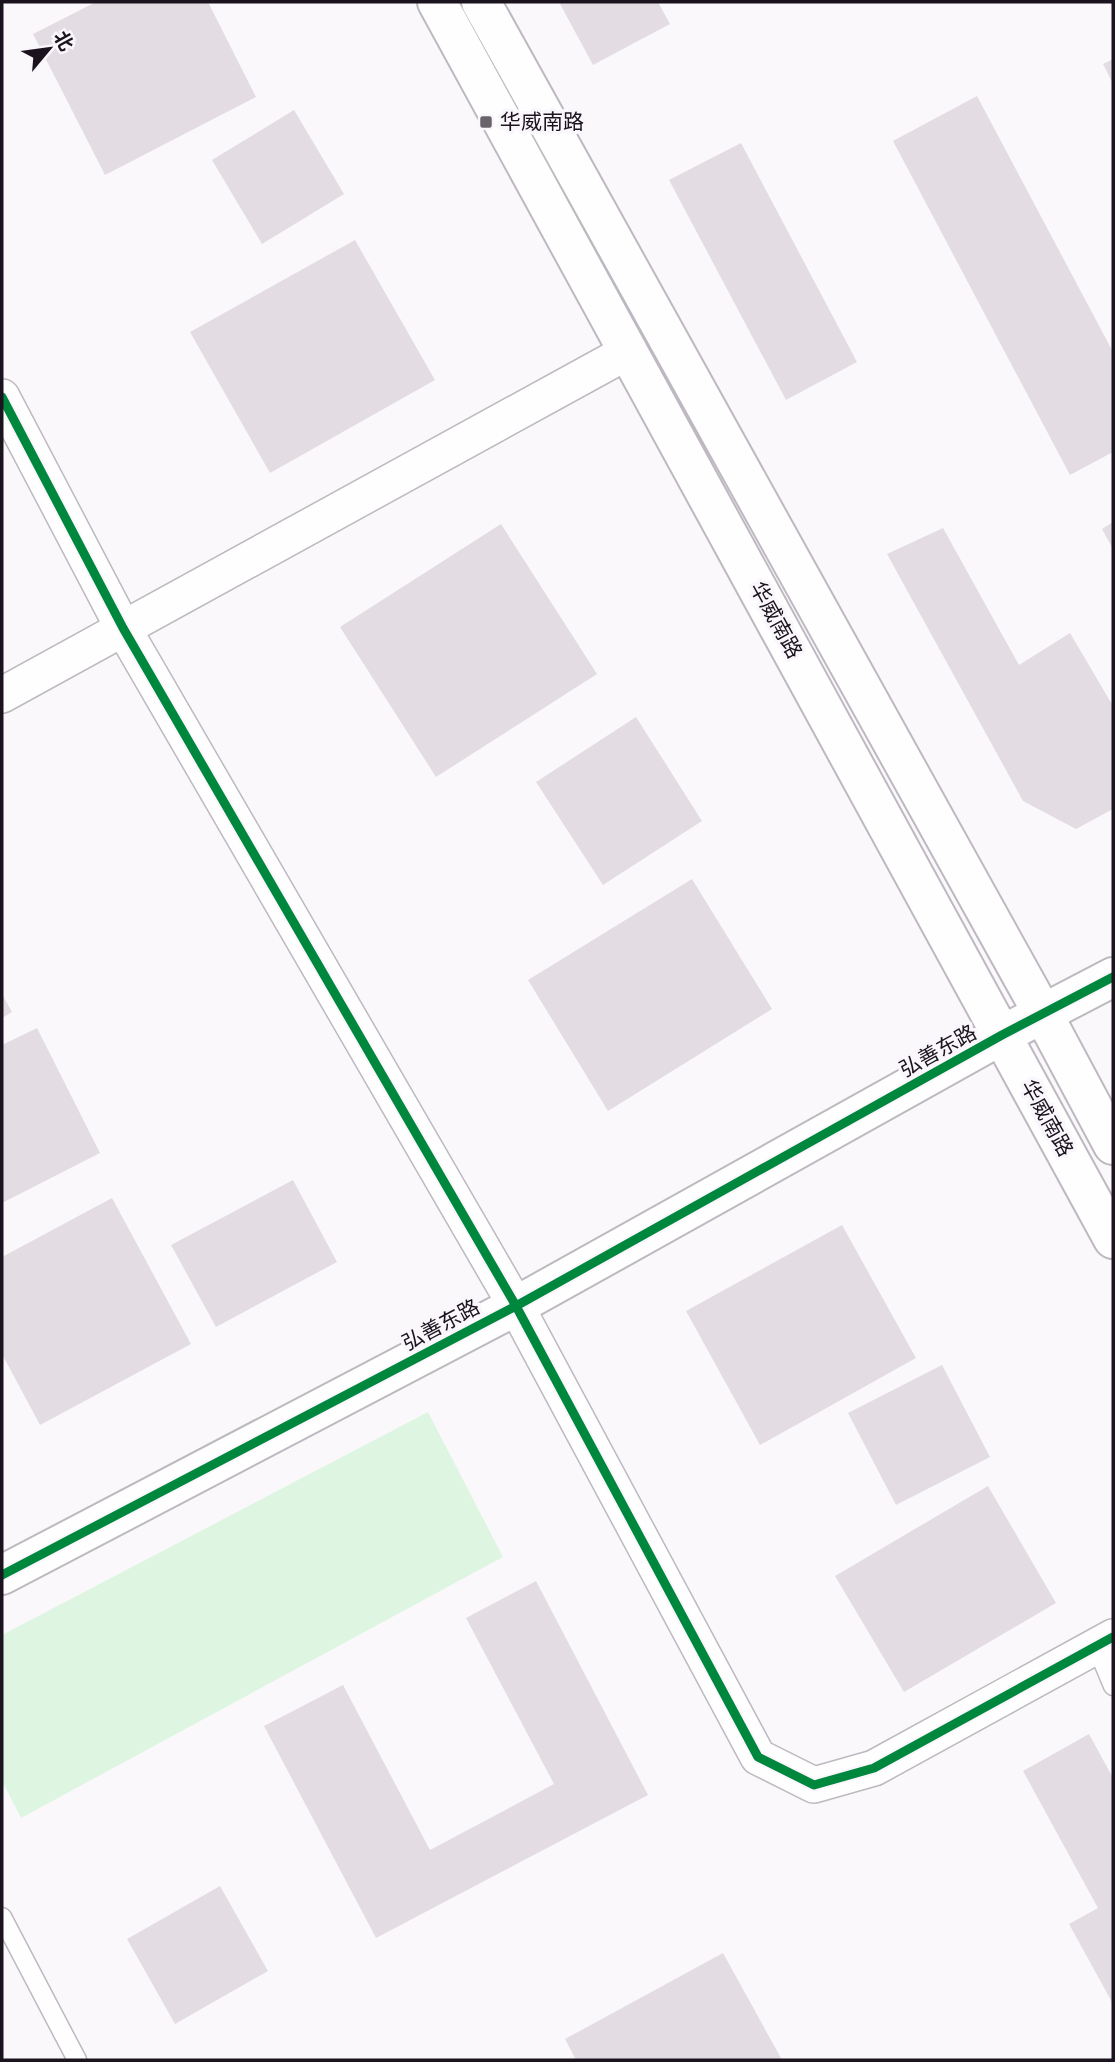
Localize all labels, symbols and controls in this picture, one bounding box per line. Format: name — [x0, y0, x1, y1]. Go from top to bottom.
north arrow — [14, 14, 84, 84]
text: 北 — [50, 27, 78, 54]
place label: 华威南路 — [500, 110, 584, 134]
marker: 华威南路 — [478, 114, 494, 130]
street label: 华威南路 — [745, 577, 807, 663]
street label: 弘善东路 — [895, 1020, 981, 1082]
street label: 华威南路 — [1016, 1075, 1078, 1161]
street label: 弘善东路 — [398, 1295, 484, 1355]

